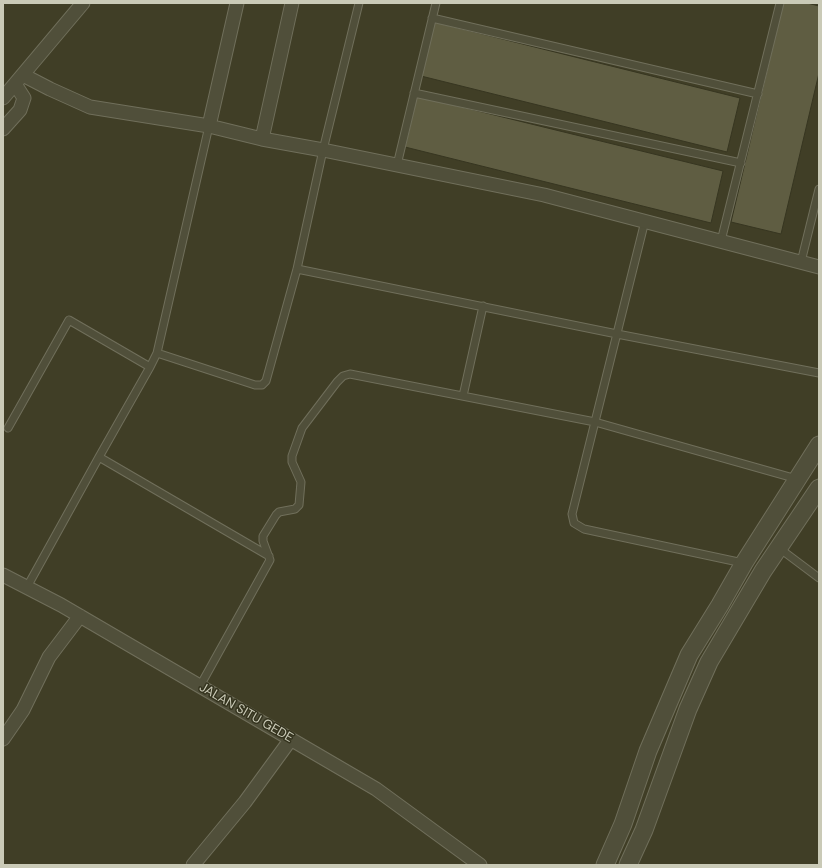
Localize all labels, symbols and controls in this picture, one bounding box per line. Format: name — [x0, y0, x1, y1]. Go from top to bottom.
street label: JALAN SITU GEDE — [196, 680, 296, 746]

